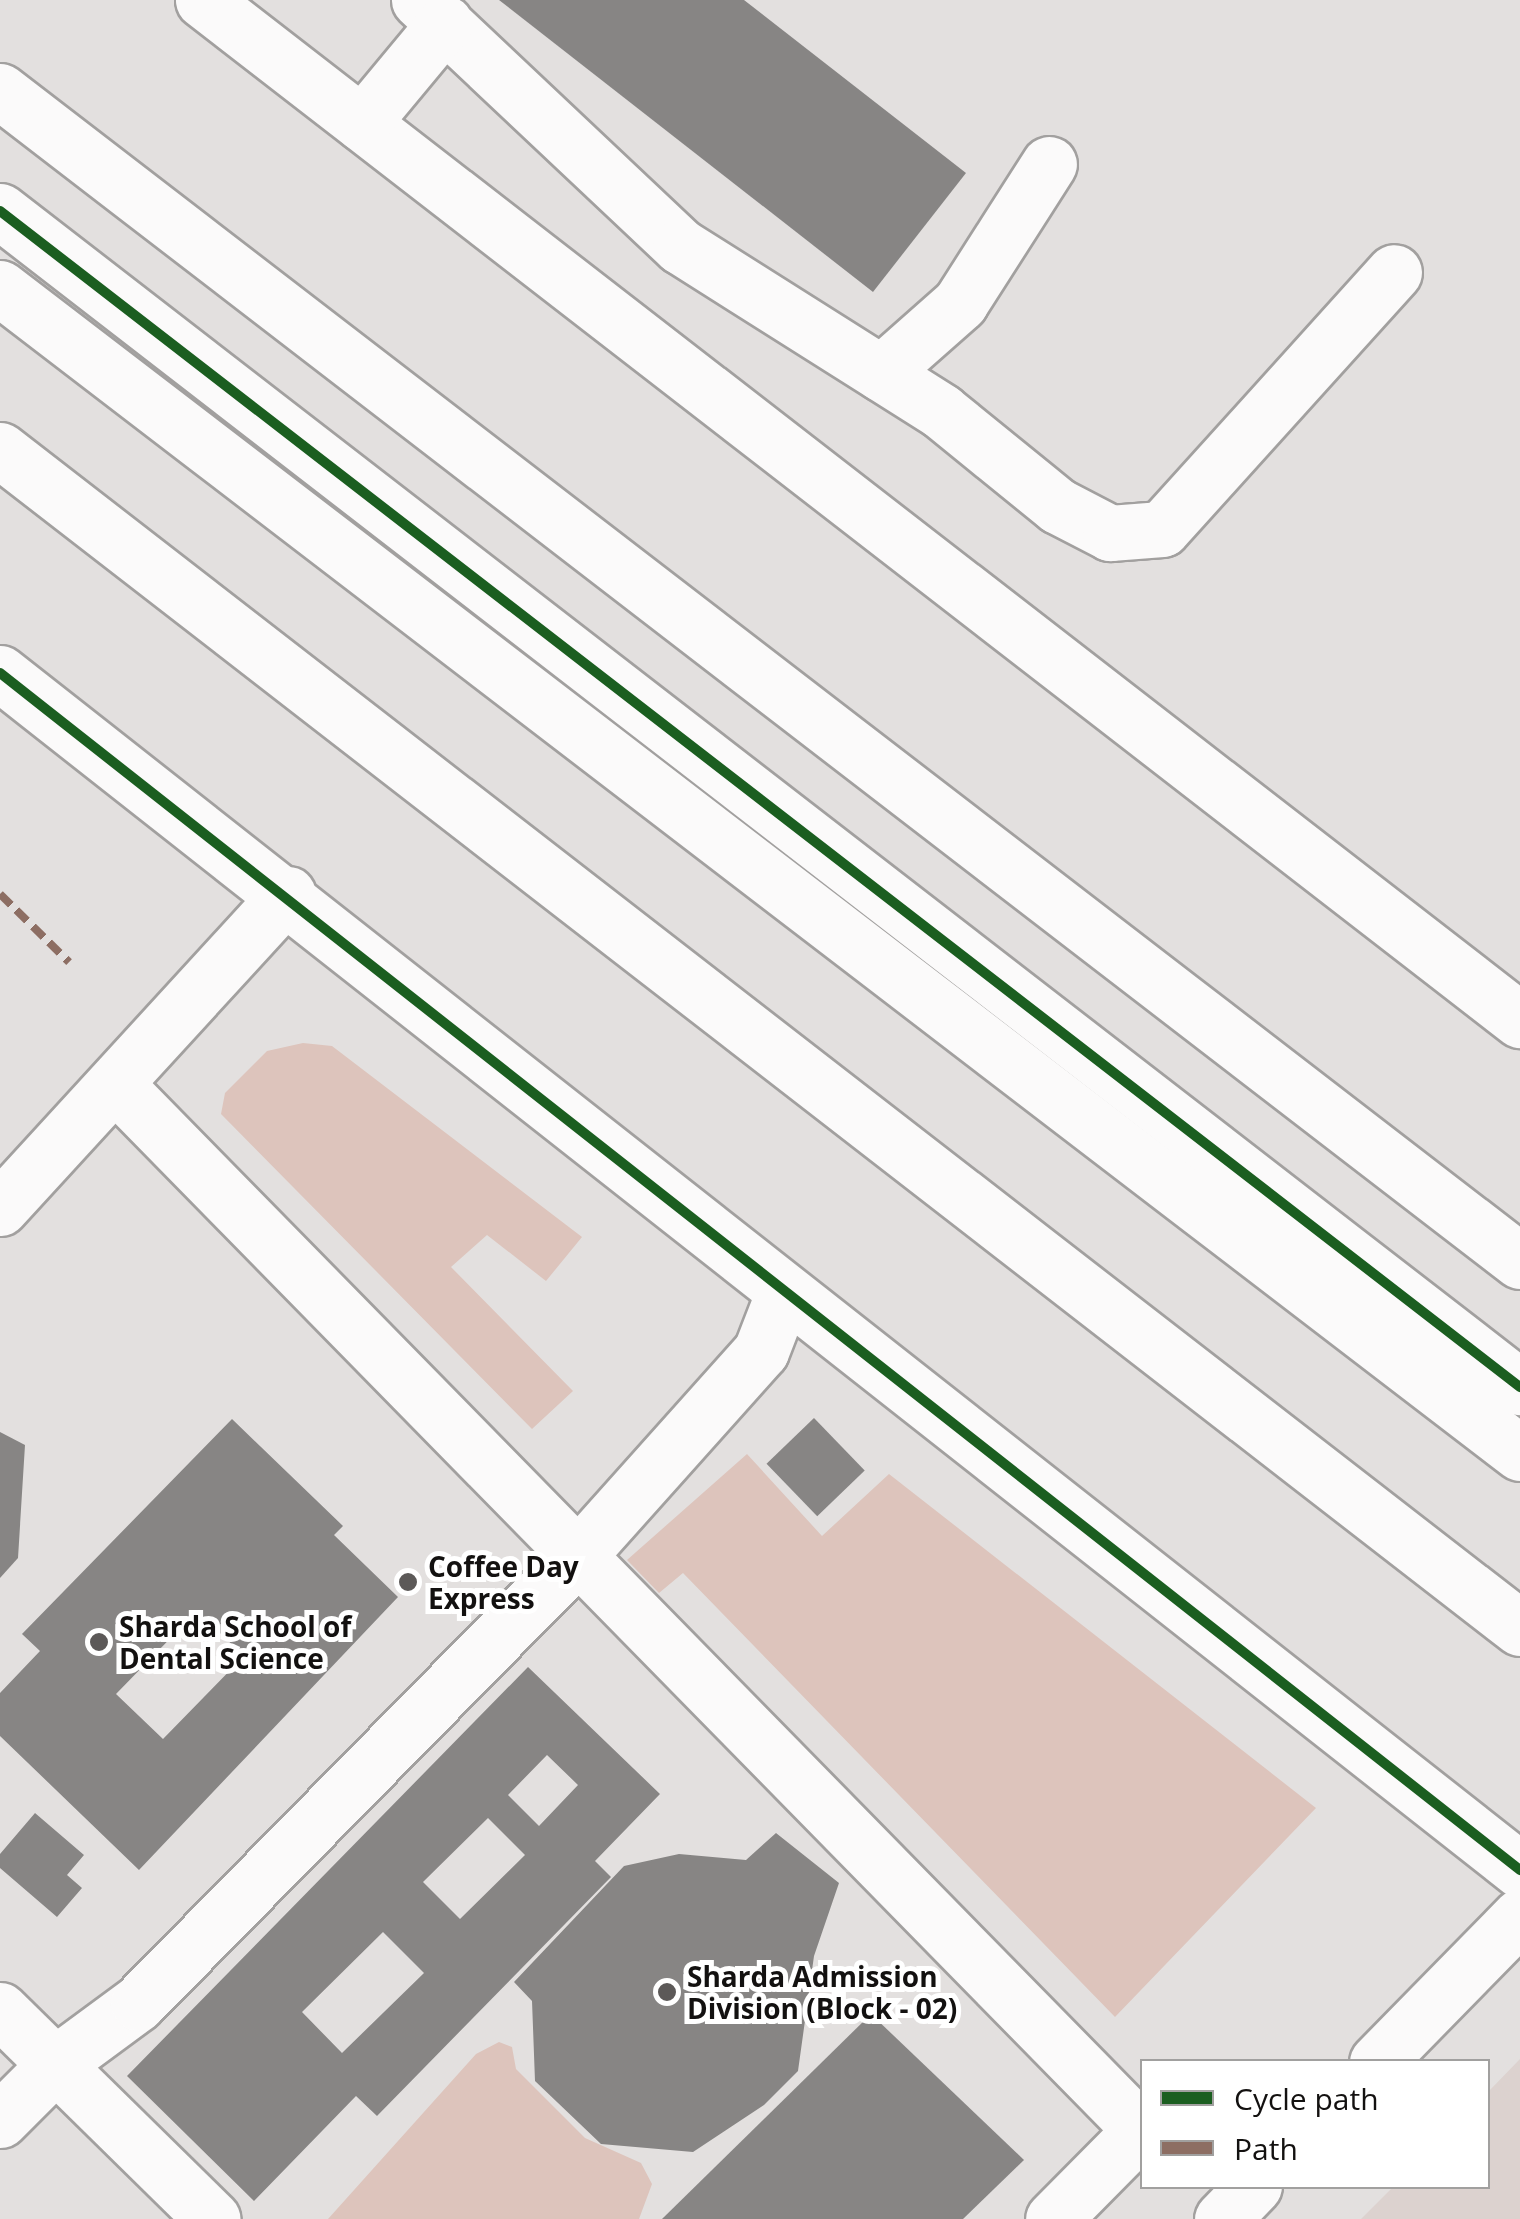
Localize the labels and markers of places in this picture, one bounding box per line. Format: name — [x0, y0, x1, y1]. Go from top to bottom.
place label: Coffee Day Express — [428, 1549, 579, 1615]
marker: Coffee Day Express — [397, 1571, 419, 1593]
place label: Sharda School of Dental Science — [119, 1609, 351, 1675]
marker: Sharda School of Dental Science — [88, 1631, 110, 1653]
place label: Sharda Admission Division (Block - 02) — [687, 1959, 957, 2025]
marker: Sharda Admission Division (Block - 02) — [656, 1981, 678, 2003]

